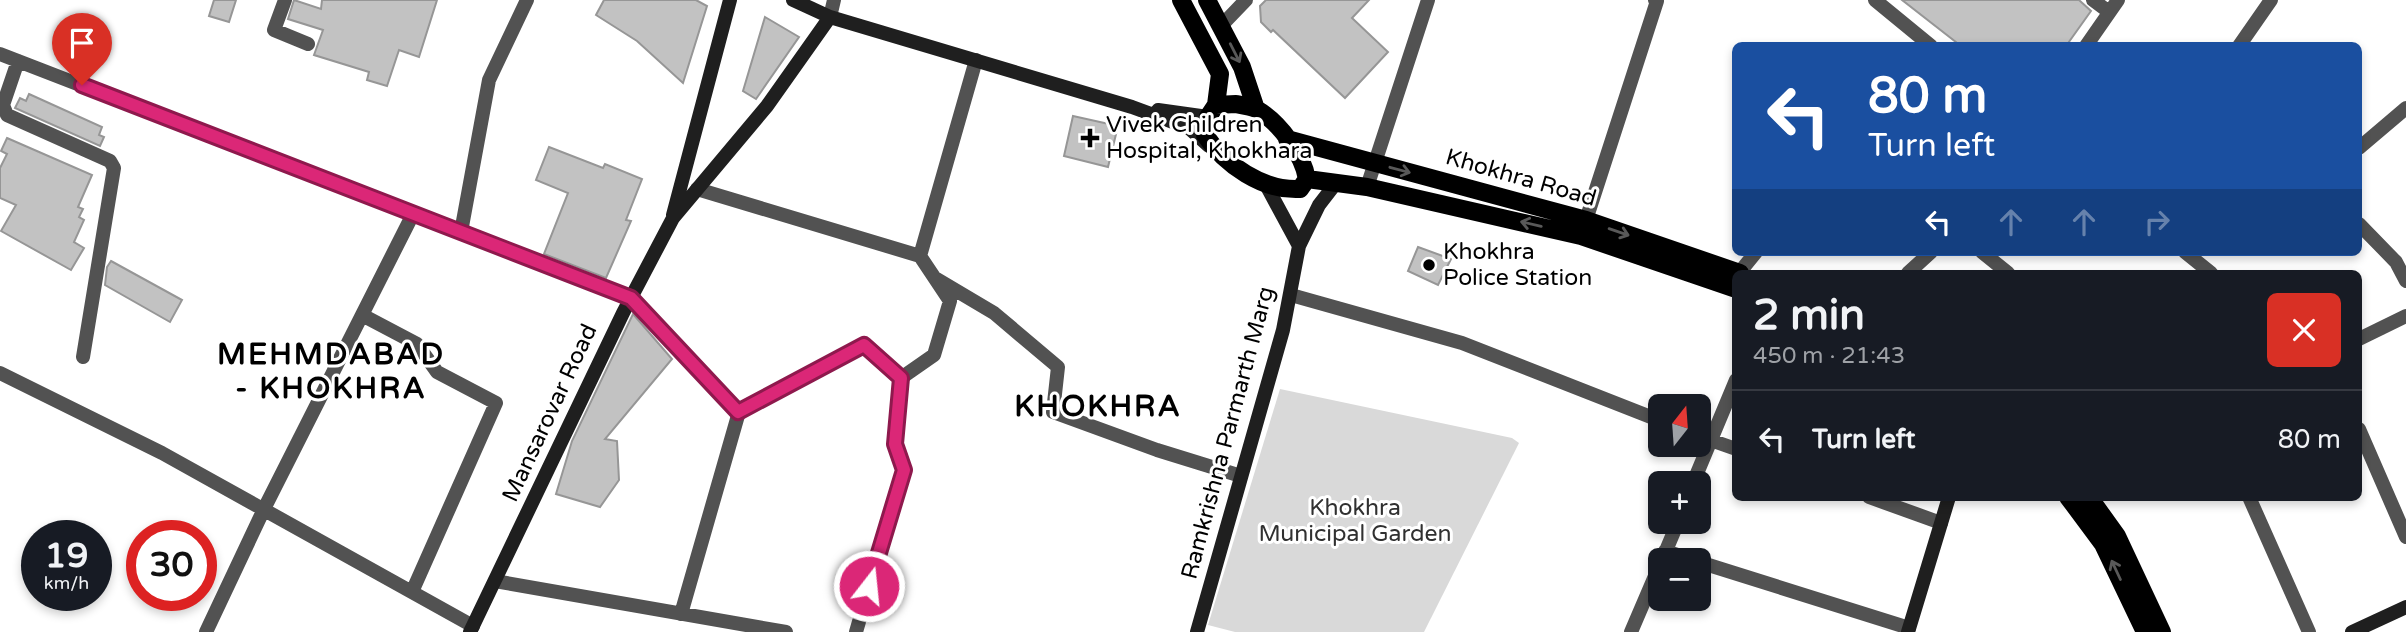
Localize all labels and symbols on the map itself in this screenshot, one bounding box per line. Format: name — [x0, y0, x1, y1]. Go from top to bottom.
pin — [52, 13, 112, 85]
one-way arrow — [1228, 42, 1242, 63]
place label: Vivek Children Hospital, Khokhara — [1106, 111, 1312, 165]
marker: Vivek Children Hospital, Khokhara — [1080, 128, 1100, 148]
street label: Khokhra Road — [1442, 143, 1600, 213]
one-way arrow — [1389, 164, 1411, 177]
one-way arrow — [1520, 217, 1543, 230]
one-way arrow — [1608, 227, 1630, 239]
place label: Khokhra Police Station — [1443, 238, 1592, 292]
marker: Khokhra Police Station — [1421, 257, 1437, 273]
street label: Ramkrishna Parmarth Marg — [1175, 284, 1281, 582]
street label: Mansarovar Road — [497, 320, 603, 506]
district label: MEHMDABAD - KHOKHRA — [217, 336, 445, 407]
district label: KHOKHRA — [1014, 388, 1182, 425]
north arrow — [1648, 394, 1712, 457]
park label: Khokhra Municipal Garden — [1258, 494, 1452, 548]
speed limit sign: 30 — [126, 520, 217, 611]
position arrow — [832, 549, 906, 623]
one-way arrow — [2108, 560, 2122, 581]

